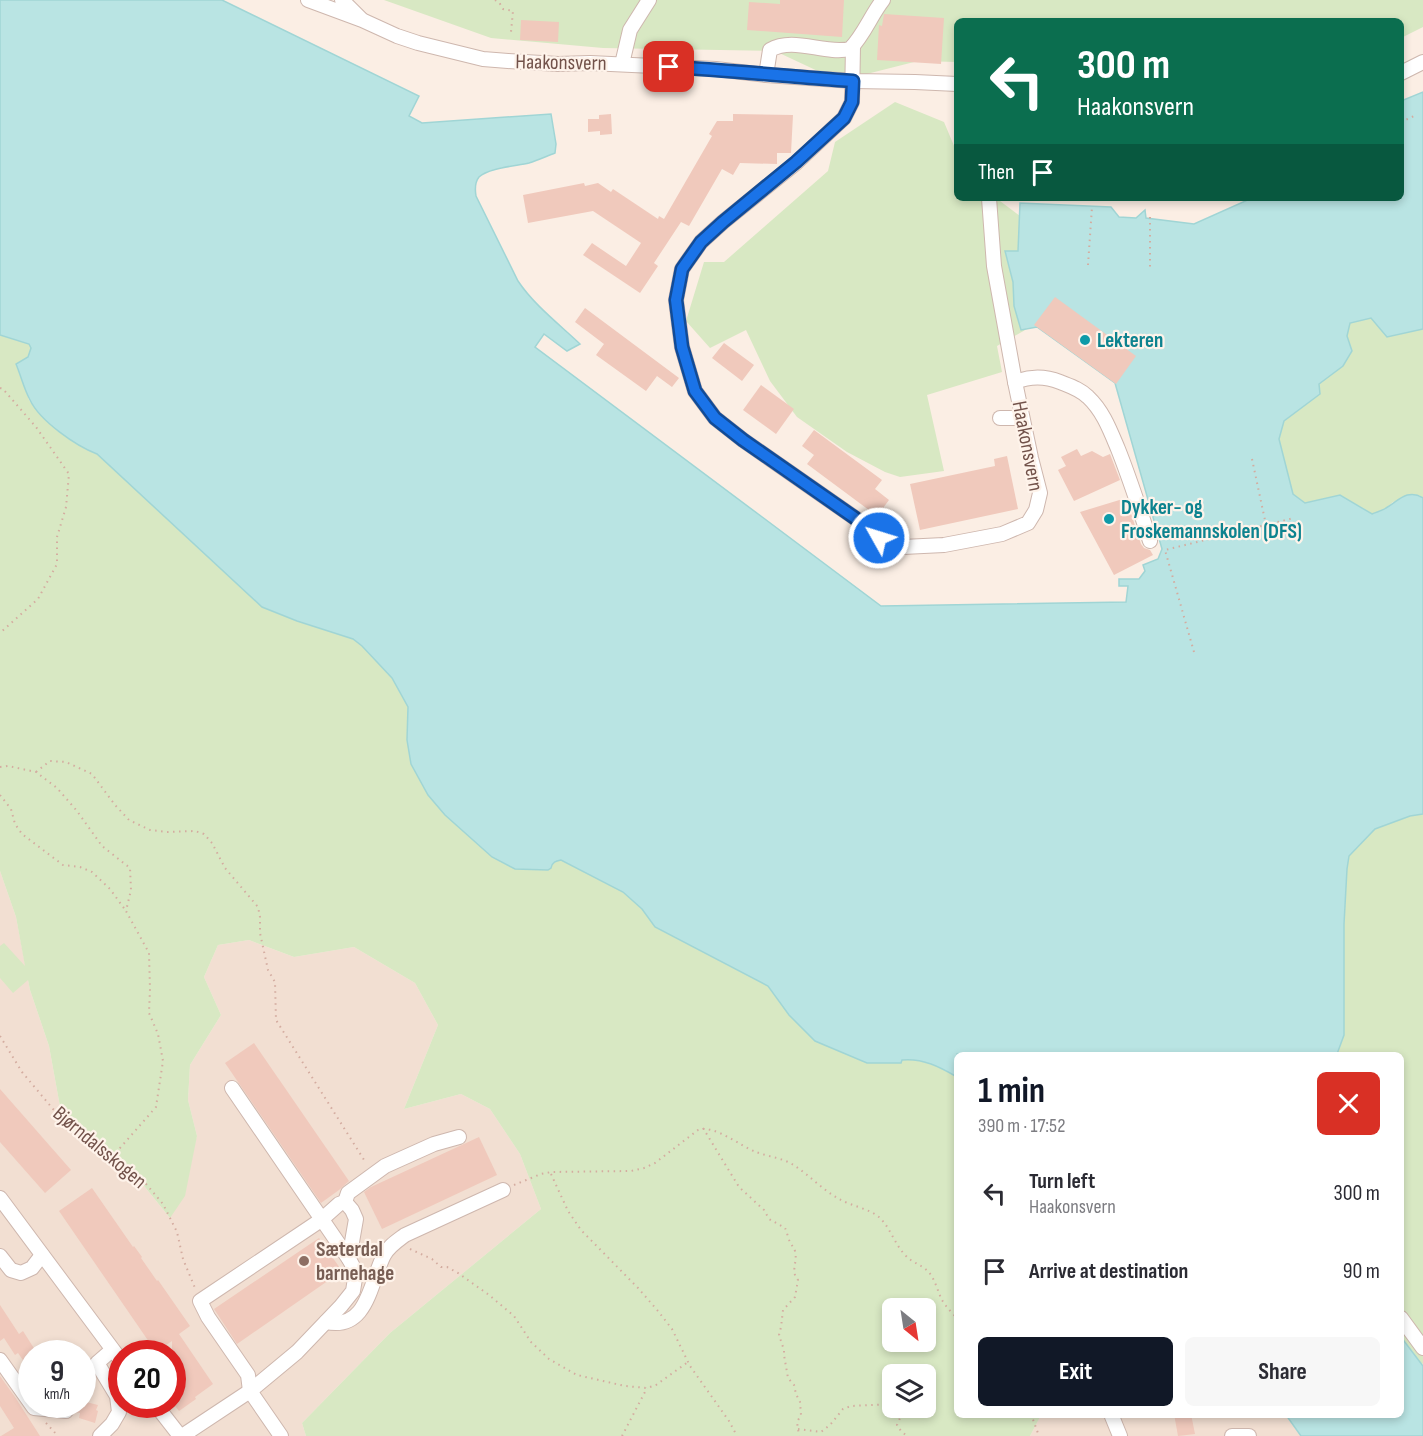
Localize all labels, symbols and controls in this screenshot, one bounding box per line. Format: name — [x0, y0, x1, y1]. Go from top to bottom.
text: 300 m — [1077, 40, 1170, 91]
pin — [643, 41, 694, 92]
icon: left — [978, 42, 1056, 120]
street label: Haakonsvern — [515, 49, 607, 76]
icon: arrive — [652, 50, 685, 83]
text: Haakonsvern — [1077, 91, 1194, 123]
icon: arrive — [1026, 156, 1059, 189]
text: Then — [978, 159, 1014, 186]
place label: Lekteren — [1097, 328, 1163, 353]
marker: Lekteren — [1078, 333, 1092, 347]
street label: Haakonsvern — [1007, 399, 1048, 493]
place label: Dykker- og Froskemannskolen (DFS) — [1121, 495, 1302, 544]
position arrow — [847, 506, 911, 570]
marker: Dykker- og Froskemannskolen (DFS) — [1102, 512, 1116, 526]
text: 1 min — [978, 1070, 1045, 1113]
button: close — [1317, 1072, 1380, 1135]
street label: Bjørndalsskogen — [48, 1101, 152, 1194]
text: 390 m · 17:52 — [978, 1114, 1065, 1138]
text: Turn left — [1029, 1168, 1095, 1195]
icon: left — [978, 1177, 1011, 1210]
text: 300 m — [1334, 1180, 1380, 1207]
text: Haakonsvern — [1029, 1195, 1116, 1219]
place label: Sæterdal barnehage — [316, 1237, 394, 1286]
marker: Sæterdal barnehage — [297, 1254, 311, 1268]
icon: arrive — [978, 1255, 1011, 1288]
text: Arrive at destination — [1029, 1258, 1188, 1285]
text: 90 m — [1343, 1258, 1380, 1285]
north arrow — [882, 1298, 936, 1352]
map controls — [882, 1298, 936, 1418]
button: Exit — [978, 1337, 1173, 1406]
button: Share — [1185, 1337, 1380, 1406]
speed limit sign: 20 — [108, 1340, 186, 1418]
text: 9 — [50, 1354, 64, 1390]
button: layers — [882, 1364, 936, 1418]
text: km/h — [44, 1385, 70, 1404]

